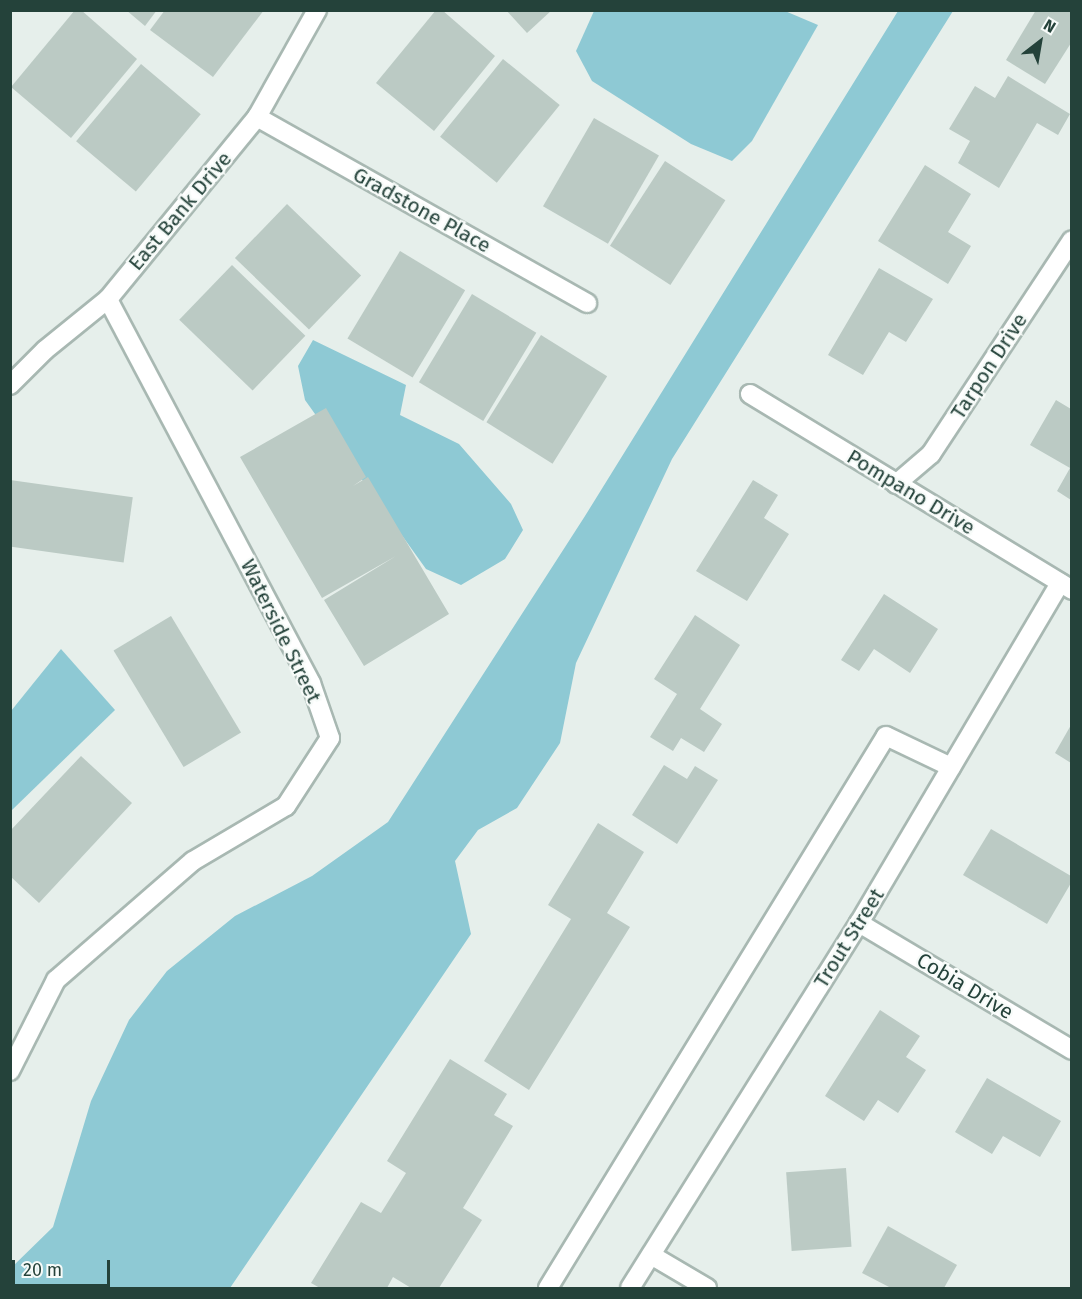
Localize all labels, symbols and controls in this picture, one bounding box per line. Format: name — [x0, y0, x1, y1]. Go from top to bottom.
north arrow — [1010, 12, 1070, 72]
text: N — [1040, 15, 1059, 37]
street label: East Bank Drive — [123, 147, 237, 275]
street label: Gradstone Place — [349, 162, 495, 258]
street label: Tarpon Drive — [945, 308, 1033, 424]
street label: Pompano Drive — [842, 444, 980, 540]
street label: Waterside Street — [235, 555, 327, 707]
street label: Trout Street — [809, 884, 889, 992]
street label: Cobia Drive — [912, 947, 1018, 1025]
scale bar — [15, 1248, 112, 1286]
text: 20 m — [23, 1259, 62, 1281]

